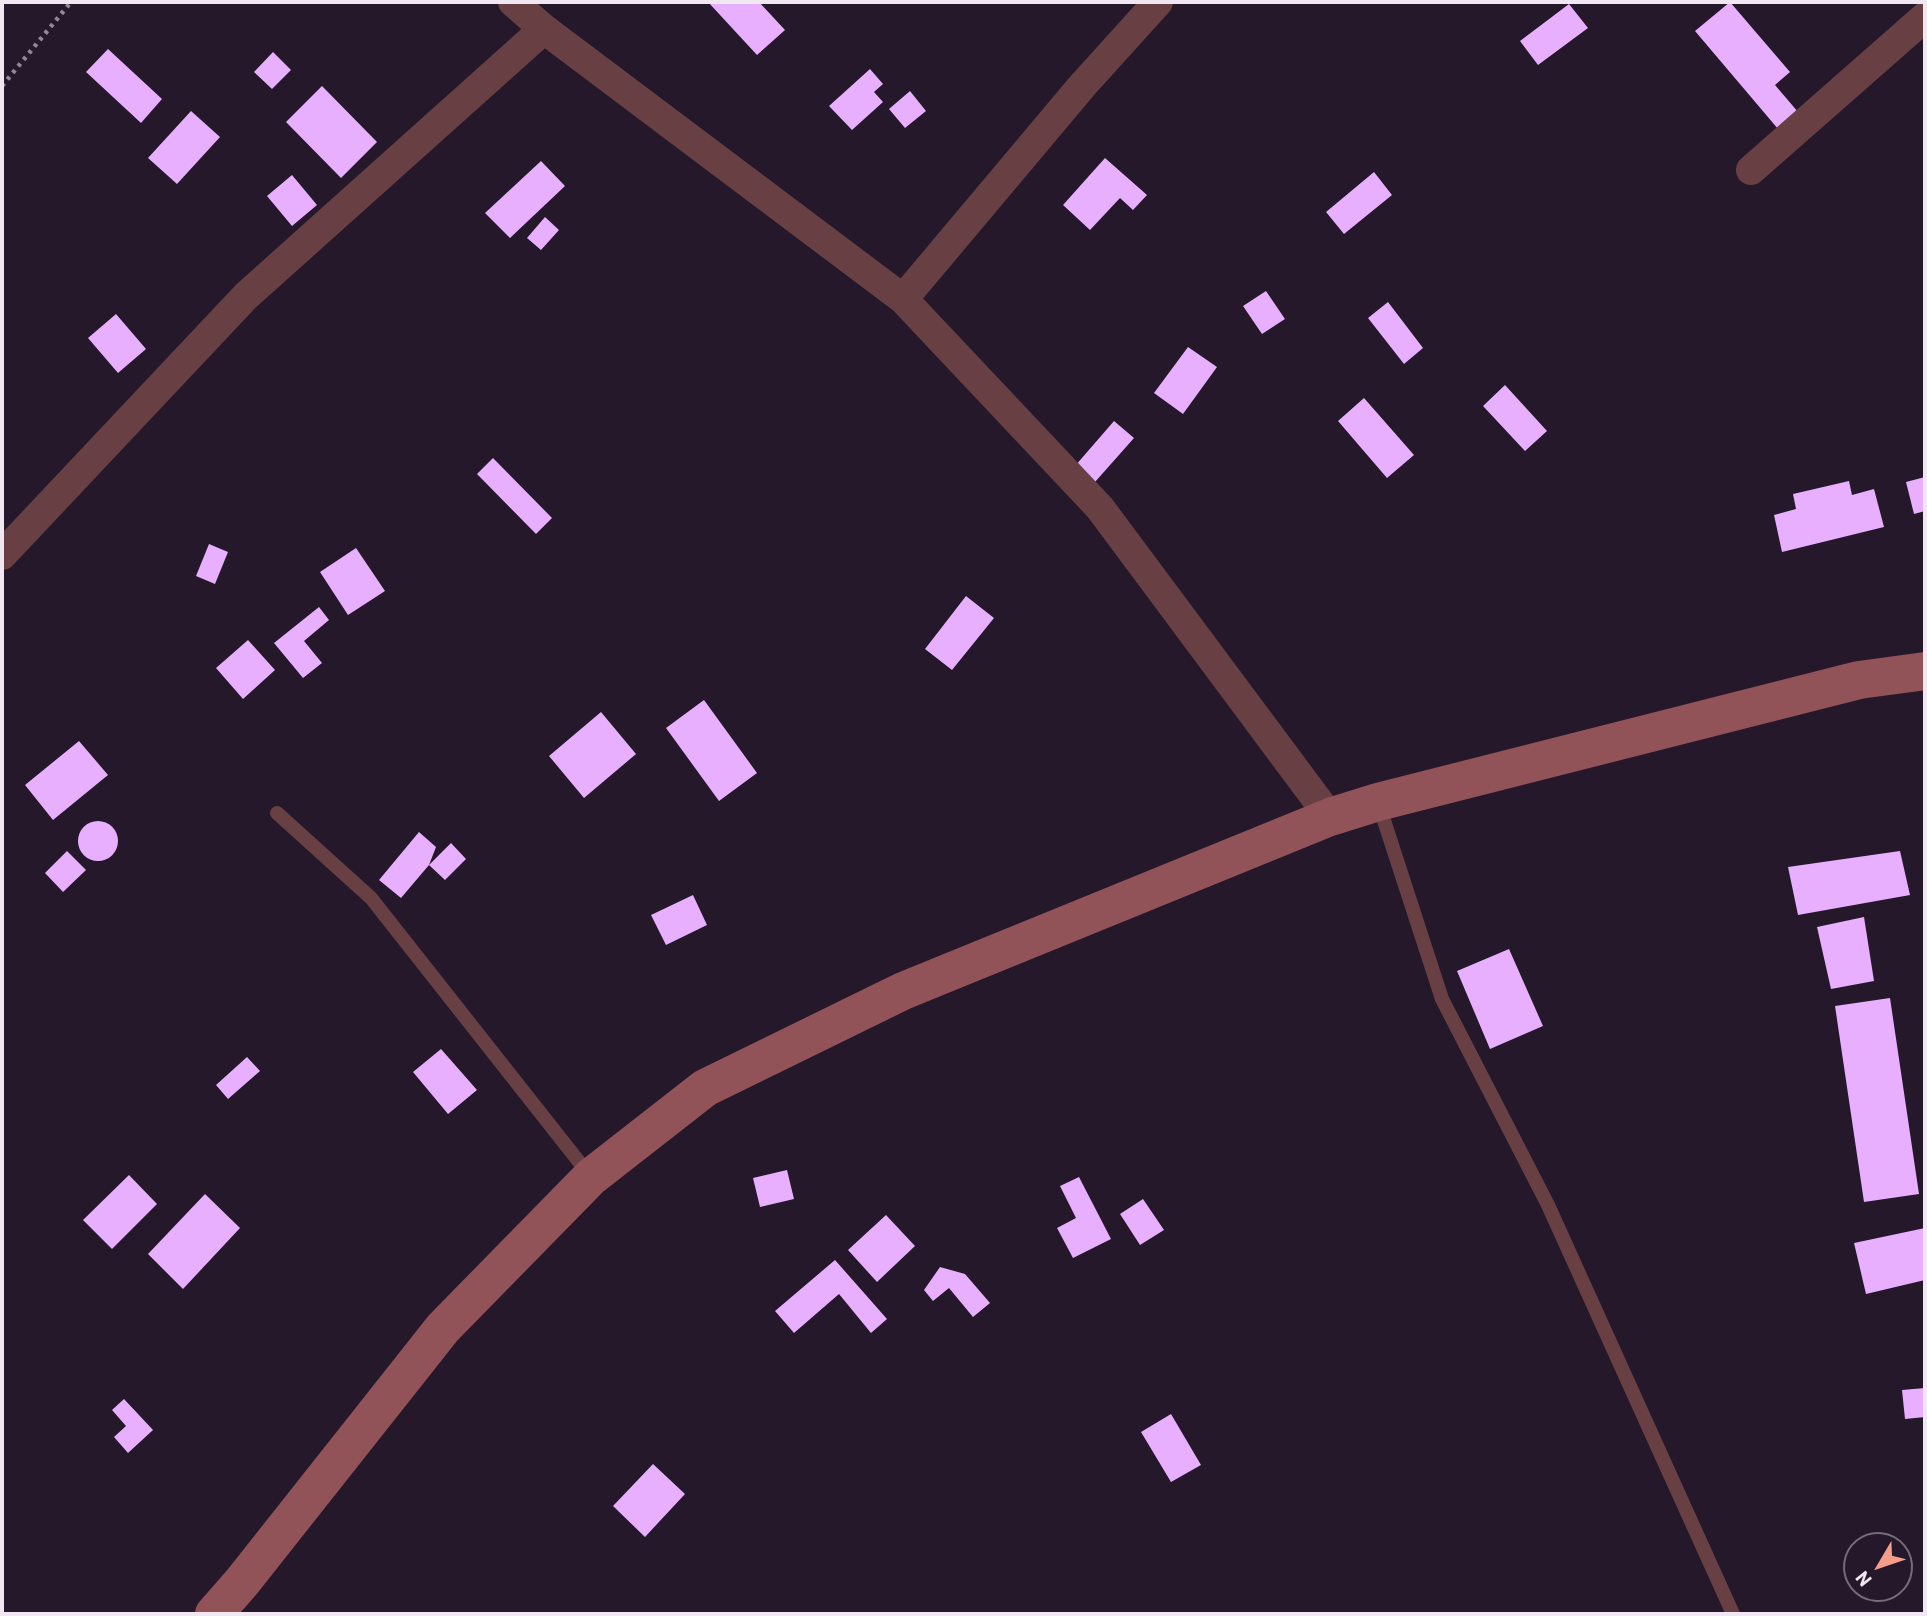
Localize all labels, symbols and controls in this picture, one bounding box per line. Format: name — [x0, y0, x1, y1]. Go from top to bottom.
north arrow — [1843, 1532, 1913, 1602]
text: N — [1850, 1567, 1876, 1591]

